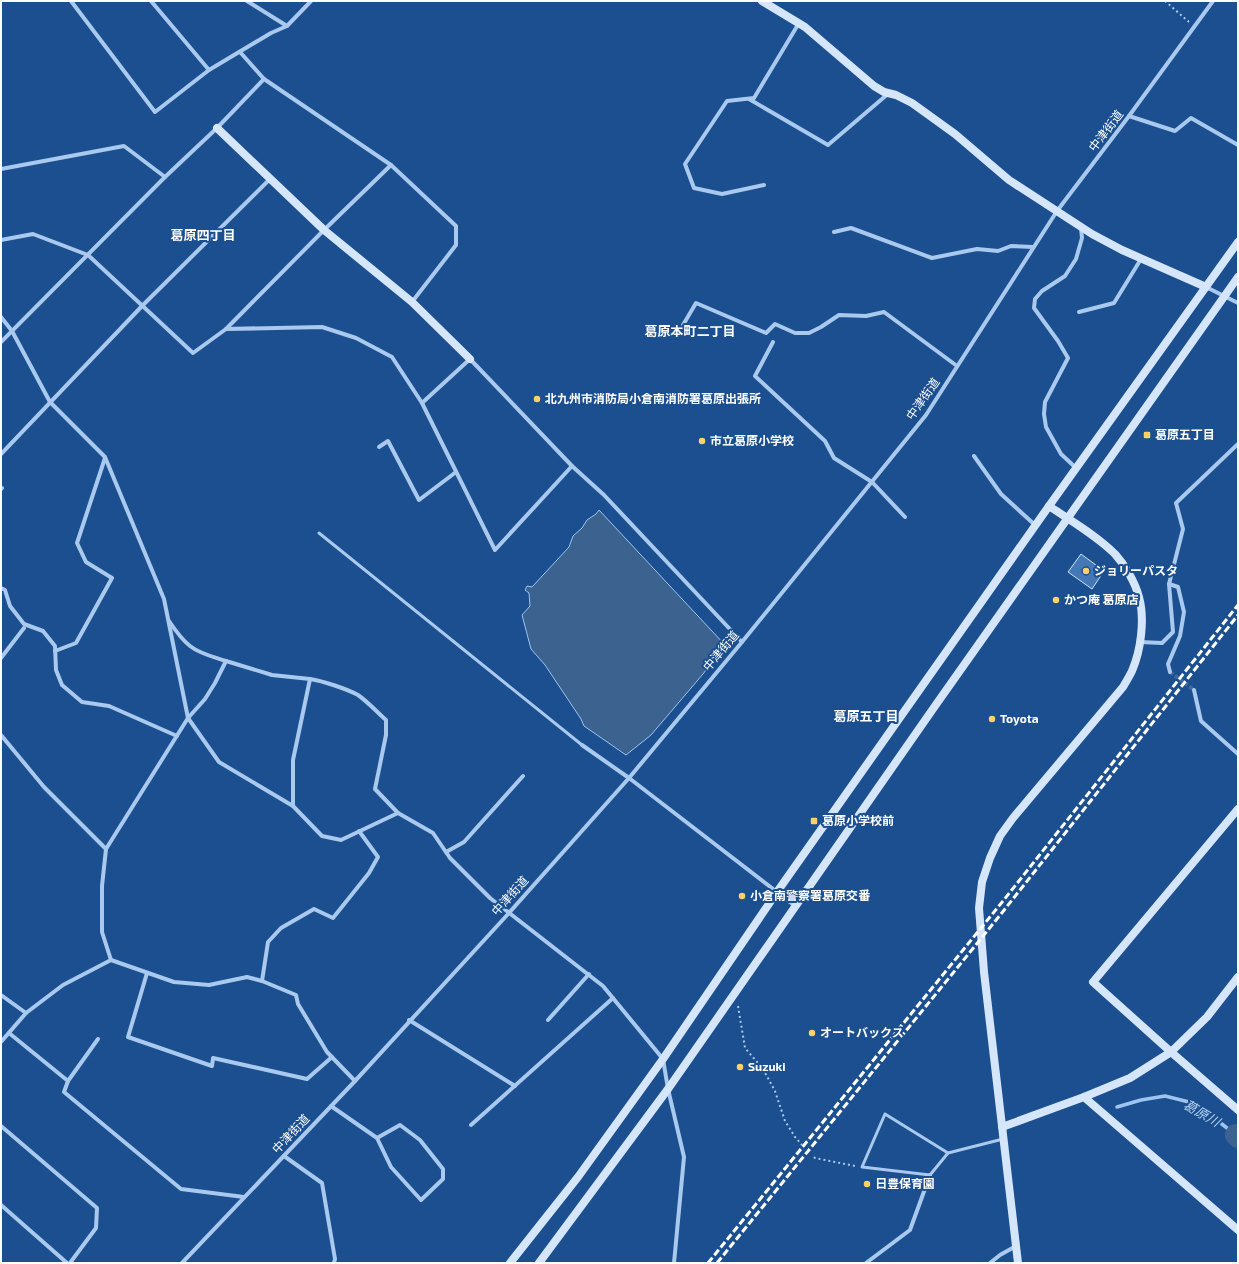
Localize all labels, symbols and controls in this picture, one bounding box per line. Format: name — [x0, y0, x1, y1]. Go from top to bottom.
street label: 中津街道 — [1085, 107, 1125, 154]
district label: 葛原四丁目 — [170, 227, 236, 243]
district label: 葛原本町二丁目 — [644, 323, 736, 339]
street label: 中津街道 — [903, 375, 942, 422]
place label: 北九州市消防局小倉南消防署葛原出張所 — [545, 391, 761, 405]
marker: 北九州市消防局小倉南消防署葛原出張所 — [532, 394, 542, 404]
place label: 葛原五丁目 — [1155, 427, 1215, 441]
marker: 葛原五丁目 — [1142, 430, 1152, 440]
place label: 市立葛原小学校 — [710, 433, 794, 447]
marker: 市立葛原小学校 — [697, 436, 707, 446]
place label: ジョリーパスタ — [1094, 563, 1178, 577]
marker: ジョリーパスタ — [1081, 566, 1091, 576]
place label: かつ庵 葛原店 — [1064, 592, 1139, 606]
marker: かつ庵 葛原店 — [1051, 595, 1061, 605]
street label: 中津街道 — [699, 627, 741, 673]
district label: 葛原五丁目 — [833, 708, 899, 724]
place label: Toyota — [1000, 711, 1039, 726]
marker: Toyota — [987, 714, 997, 724]
place label: 葛原小学校前 — [822, 813, 894, 827]
marker: 葛原小学校前 — [809, 816, 819, 826]
street label: 中津街道 — [488, 873, 531, 918]
place label: 小倉南警察署葛原交番 — [750, 888, 871, 902]
marker: 小倉南警察署葛原交番 — [737, 891, 747, 901]
place label: オートバックス — [820, 1025, 904, 1039]
marker: オートバックス — [807, 1028, 817, 1038]
place label: Suzuki — [748, 1059, 786, 1073]
marker: Suzuki — [735, 1062, 745, 1072]
water label: 葛原川 — [1181, 1096, 1225, 1131]
street label: 中津街道 — [269, 1111, 312, 1156]
place label: 日豊保育園 — [875, 1176, 935, 1190]
marker: 日豊保育園 — [862, 1179, 872, 1189]

